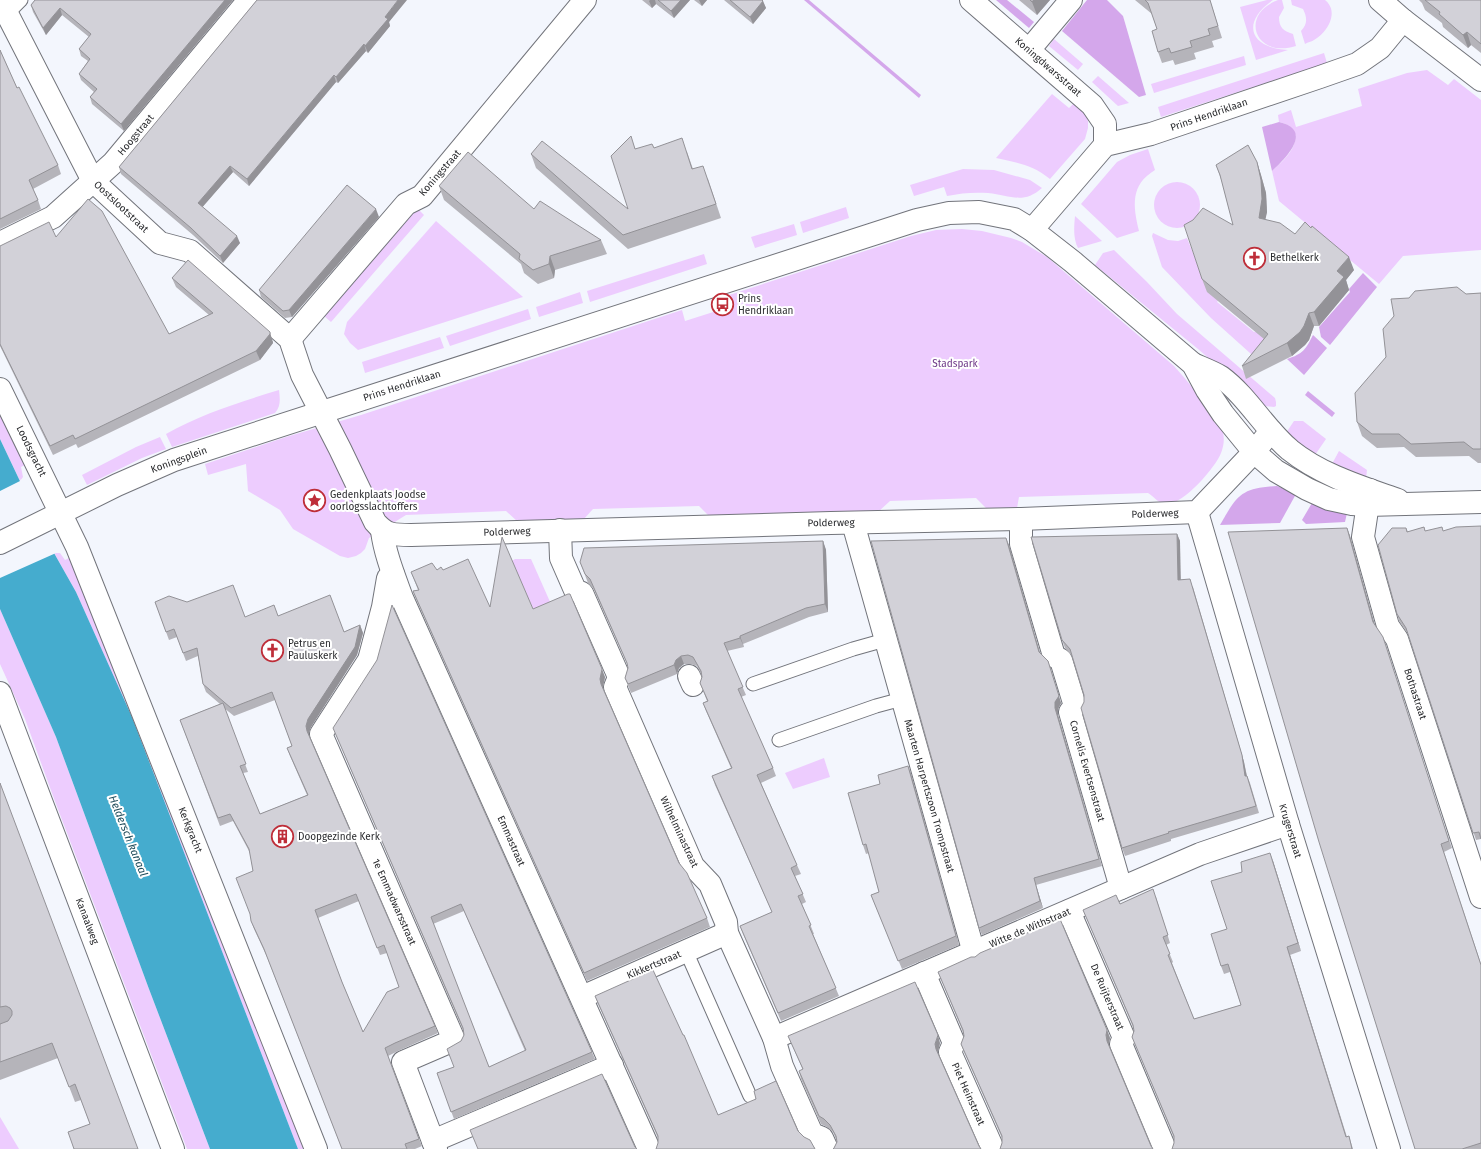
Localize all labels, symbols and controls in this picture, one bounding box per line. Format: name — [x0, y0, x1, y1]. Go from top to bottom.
street label: Koningdwarsstraat — [1012, 35, 1084, 99]
street label: Prins Hendriklaan — [1169, 96, 1249, 134]
street label: Hoogstraat — [115, 112, 157, 158]
street label: Koningstraat — [417, 147, 464, 199]
street label: Oostslootstraat — [91, 179, 151, 236]
church icon: Bethelkerk — [1241, 245, 1267, 271]
place label: Bethelkerk — [1270, 252, 1320, 264]
bus stop icon: Prins Hendriklaan — [710, 292, 736, 318]
place label: Prins Hendriklaan — [738, 293, 793, 317]
park label: Stadspark — [932, 358, 979, 370]
street label: Prins Hendriklaan — [362, 368, 442, 404]
street label: Loodsgracht — [13, 423, 49, 479]
street label: Koningsplein — [149, 444, 209, 476]
place icon: Gedenkplaats Joodse oorlogsslachtoffers — [301, 488, 327, 514]
place label: Gedenkplaats Joodse oorlogsslachtoffers — [330, 489, 426, 513]
street label: Polderweg — [1131, 507, 1180, 521]
street label: Polderweg — [807, 517, 856, 529]
street label: Polderweg — [483, 525, 532, 539]
church icon: Petrus en Pauluskerk — [260, 637, 286, 663]
place label: Petrus en Pauluskerk — [288, 638, 338, 662]
street label: Bothastraat — [1401, 667, 1429, 721]
street label: Maarten Harpertszoon Trompstraat — [901, 718, 957, 874]
street label: Cornelis Evertsenstraat — [1067, 719, 1107, 823]
water label: Heldersch kanaal — [106, 794, 150, 878]
street label: Wilhelminastraat — [657, 795, 701, 870]
street label: Krugerstraat — [1276, 802, 1304, 860]
street label: Kerkgracht — [175, 805, 205, 855]
street label: Emmastraat — [495, 814, 528, 868]
building icon: Doopgezinde Kerk — [269, 824, 295, 850]
place label: Doopgezinde Kerk — [298, 831, 381, 843]
street label: 1e Emmadwarsstraat — [370, 857, 419, 947]
street label: Kanaalweg — [73, 896, 102, 947]
street label: Witte de Withstraat — [988, 905, 1073, 951]
street label: Kikkertstraat — [625, 948, 683, 982]
street label: De Ruijterstraat — [1088, 962, 1127, 1032]
street label: Piet Heinstraat — [949, 1061, 987, 1128]

